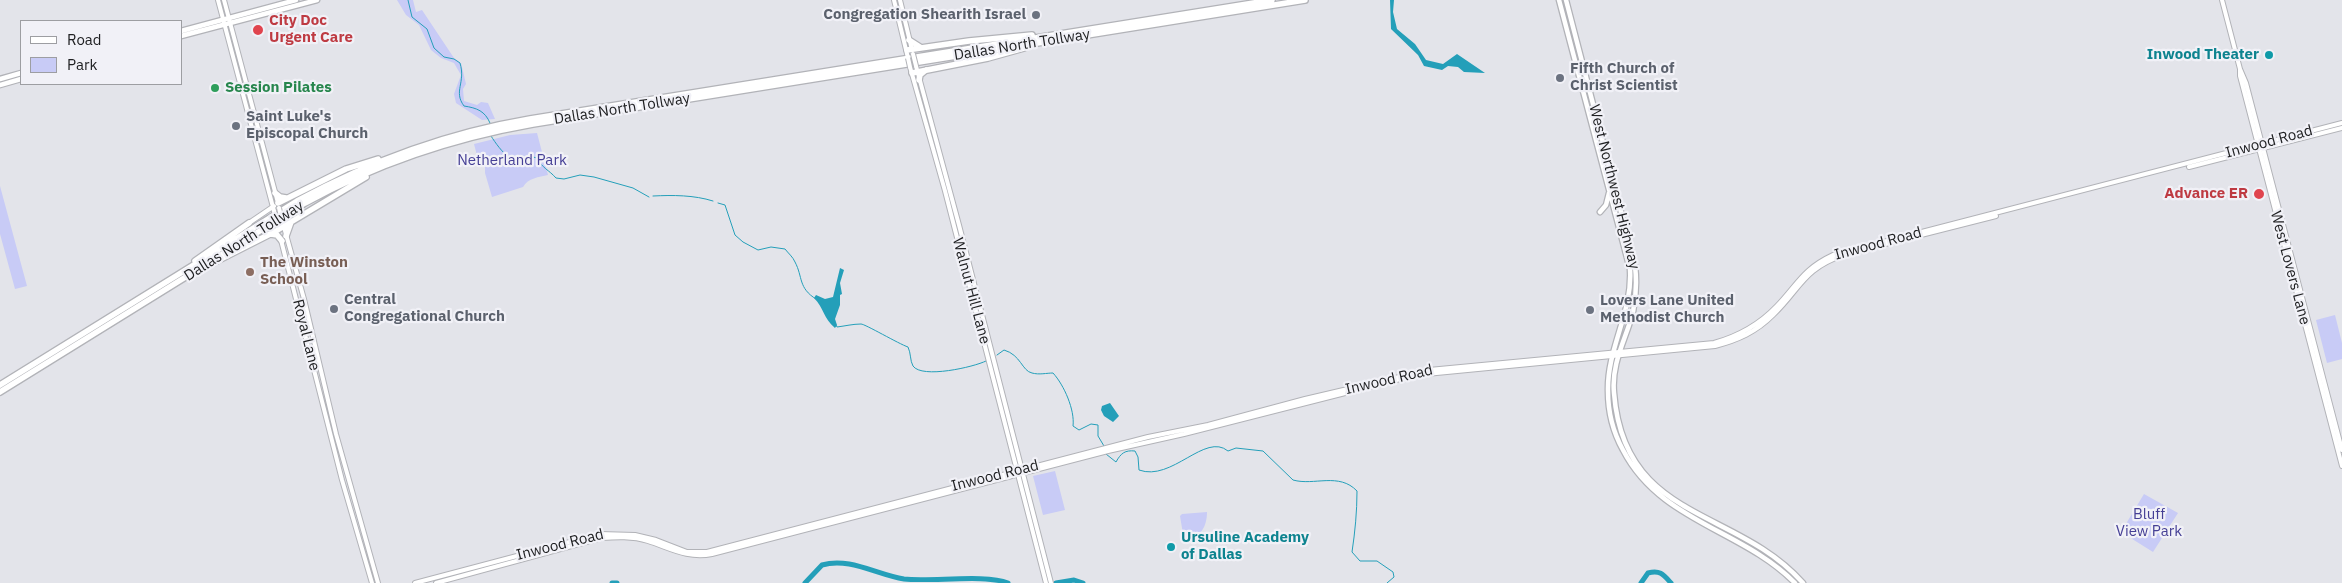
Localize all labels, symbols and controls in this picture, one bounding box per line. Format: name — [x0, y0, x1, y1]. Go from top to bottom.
place label: Congregation Shearith Israel — [823, 6, 1026, 24]
marker: Congregation Shearith Israel — [1030, 9, 1042, 21]
place label: City Doc Urgent Care — [269, 12, 353, 47]
legend — [20, 20, 182, 85]
marker: City Doc Urgent Care — [251, 23, 265, 37]
street label: Dallas North Tollway — [953, 25, 1091, 65]
text: Road — [67, 30, 102, 49]
place label: Inwood Theater — [2147, 46, 2259, 64]
marker: Inwood Theater — [2263, 49, 2275, 61]
text: Park — [67, 55, 97, 74]
place label: Fifth Church of Christ Scientist — [1570, 60, 1678, 95]
marker: Fifth Church of Christ Scientist — [1554, 72, 1566, 84]
place label: Session Pilates — [225, 79, 332, 97]
marker: Session Pilates — [209, 82, 221, 94]
street label: Dallas North Tollway — [553, 89, 691, 129]
street label: West Northwest Highway — [1585, 103, 1643, 271]
place label: Saint Luke's Episcopal Church — [246, 108, 368, 143]
marker: Saint Luke's Episcopal Church — [230, 120, 242, 132]
street label: Inwood Road — [2223, 122, 2315, 162]
park label: Netherland Park — [457, 152, 567, 170]
place label: Advance ER — [2164, 185, 2248, 203]
marker: Advance ER — [2252, 187, 2266, 201]
street label: Dallas North Tollway — [181, 197, 307, 285]
street label: West Lovers Lane — [2266, 209, 2314, 327]
street label: Inwood Road — [1832, 224, 1924, 264]
street label: Walnut Hill Lane — [948, 236, 994, 346]
place label: The Winston School — [260, 254, 348, 289]
marker: The Winston School — [244, 266, 256, 278]
place label: Central Congregational Church — [344, 291, 505, 326]
place label: Lovers Lane United Methodist Church — [1600, 292, 1734, 327]
street label: Royal Lane — [288, 297, 324, 373]
marker: Central Congregational Church — [328, 303, 340, 315]
marker: Lovers Lane United Methodist Church — [1584, 304, 1596, 316]
street label: Inwood Road — [1343, 361, 1435, 399]
street label: Inwood Road — [949, 456, 1041, 496]
park label: Bluff View Park — [2116, 506, 2182, 541]
street label: Inwood Road — [514, 525, 606, 565]
place label: Ursuline Academy of Dallas — [1181, 529, 1309, 564]
marker: Ursuline Academy of Dallas — [1165, 541, 1177, 553]

